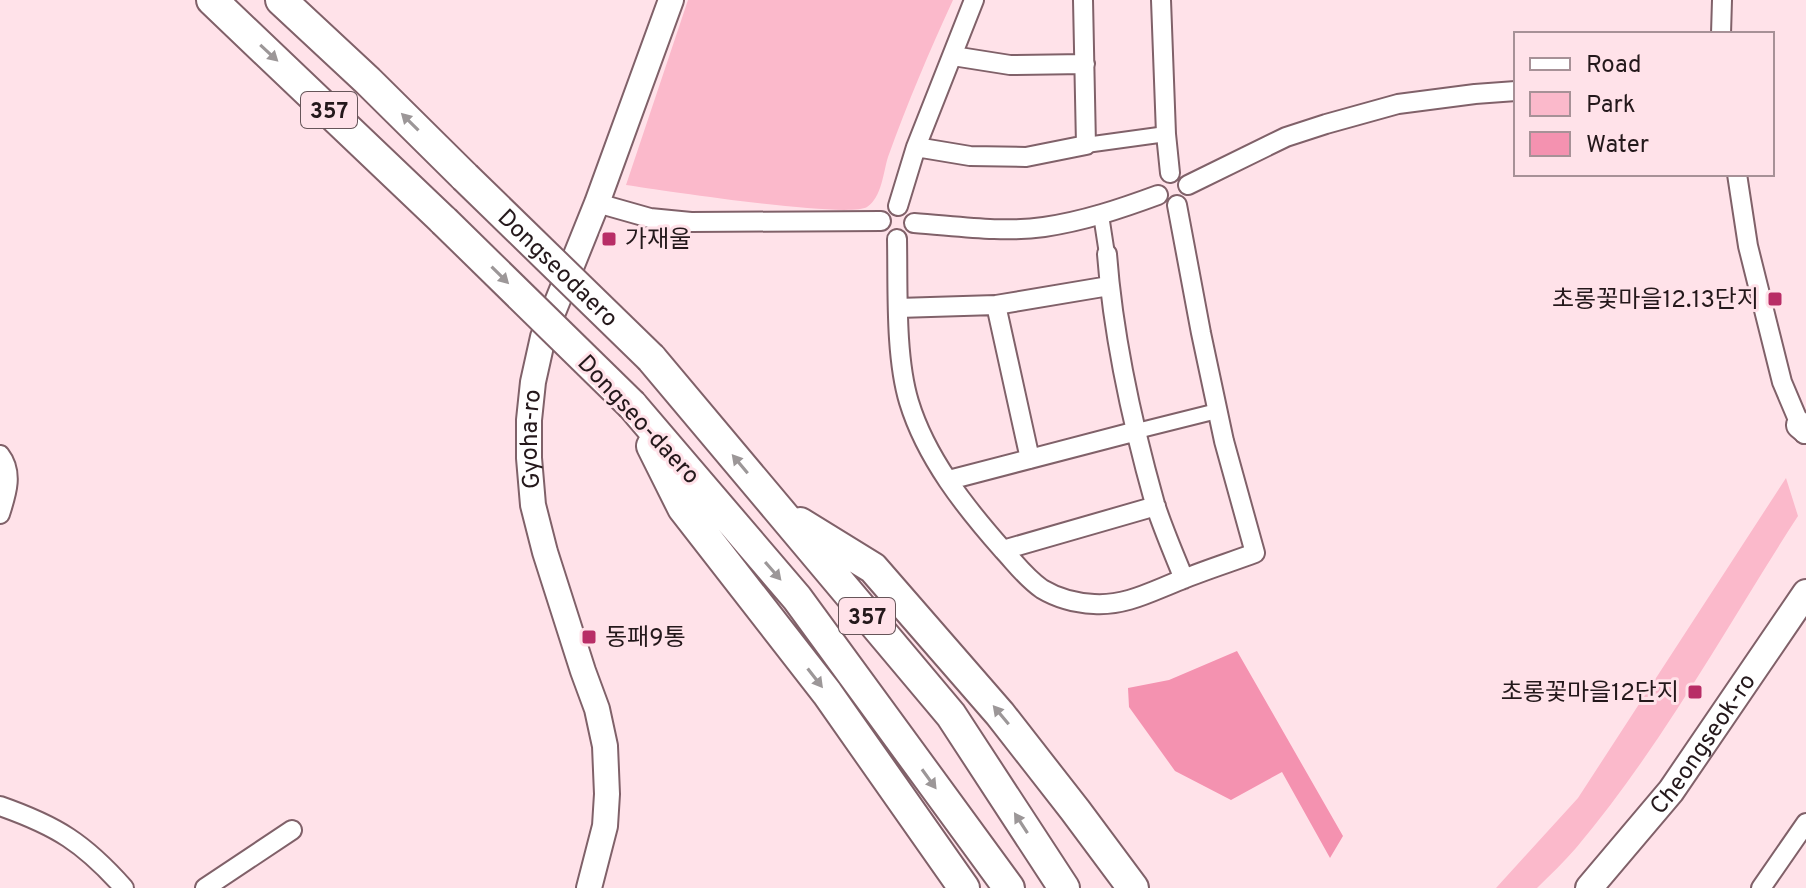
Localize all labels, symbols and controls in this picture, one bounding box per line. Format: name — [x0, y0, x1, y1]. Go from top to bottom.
legend — [1514, 32, 1774, 176]
one-way arrow — [259, 44, 278, 62]
text: Road — [1586, 51, 1642, 81]
text: Park — [1586, 91, 1636, 121]
road number: 357 — [301, 92, 357, 128]
one-way arrow — [401, 113, 420, 132]
text: Water — [1586, 131, 1649, 161]
street label: Dongseodaero — [490, 204, 623, 335]
place label: 가재울 — [625, 226, 691, 256]
marker: 가재울 — [600, 230, 618, 248]
one-way arrow — [490, 266, 509, 284]
place label: 초롱꽃마을12.13단지 — [1552, 286, 1759, 316]
marker: 초롱꽃마을12.13단지 — [1766, 290, 1784, 308]
street label: Dongseo-daero — [570, 349, 705, 491]
street label: Gyoha-ro — [516, 388, 549, 490]
one-way arrow — [732, 455, 749, 475]
one-way arrow — [764, 561, 782, 580]
road number: 357 — [839, 598, 895, 634]
place label: 동패9통 — [605, 624, 686, 654]
marker: 동패9통 — [580, 628, 598, 646]
one-way arrow — [806, 668, 823, 688]
street label: Cheongseok-ro — [1645, 668, 1764, 821]
place label: 초롱꽃마을12단지 — [1501, 679, 1679, 709]
marker: 초롱꽃마을12단지 — [1686, 683, 1704, 701]
one-way arrow — [993, 705, 1009, 725]
one-way arrow — [921, 768, 937, 790]
one-way arrow — [1014, 812, 1029, 833]

